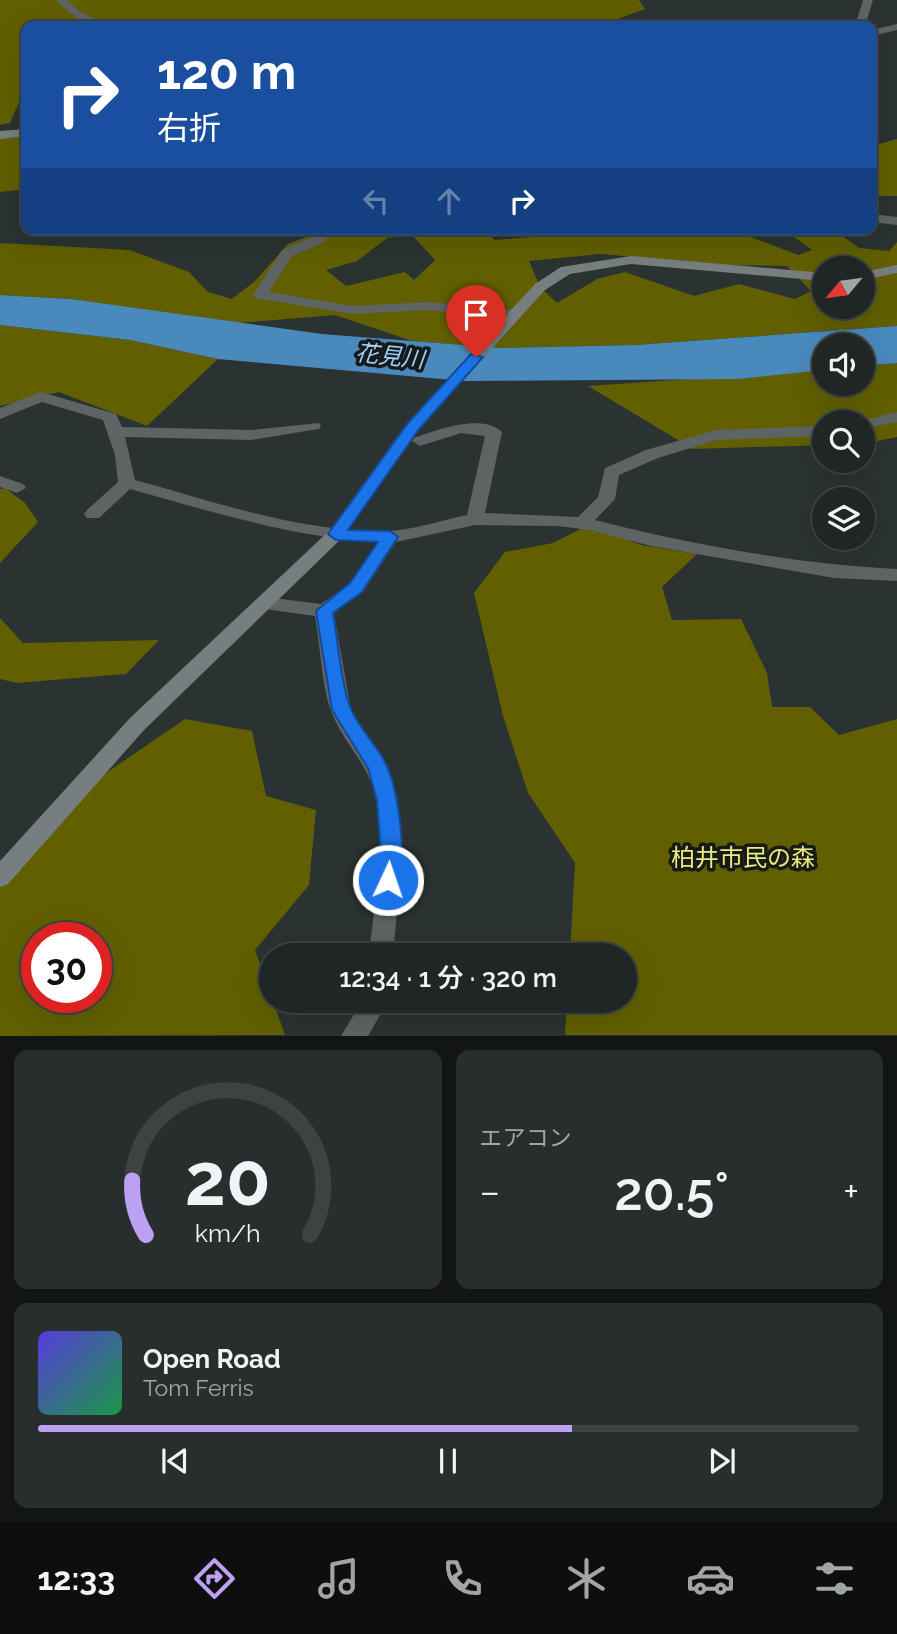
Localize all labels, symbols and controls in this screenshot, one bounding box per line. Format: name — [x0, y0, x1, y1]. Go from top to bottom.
text: 120 m — [157, 43, 296, 100]
icon: right — [42, 49, 133, 140]
text: 右折 — [157, 109, 221, 146]
icon: left — [357, 182, 395, 220]
icon: ahead — [430, 182, 468, 220]
icon: right — [503, 182, 541, 220]
north arrow — [812, 256, 875, 318]
map controls — [812, 256, 875, 550]
pin — [446, 285, 506, 357]
icon: arrive — [457, 296, 495, 334]
button: sound — [812, 333, 875, 396]
water label: 花見川 — [354, 338, 429, 373]
button: search — [812, 410, 875, 473]
button: layers — [812, 487, 875, 550]
position arrow — [351, 843, 425, 917]
park label: 柏井市民の森 — [671, 843, 815, 872]
speed limit sign: 30 — [21, 922, 112, 1013]
text: 12:34 · 1 分 · 320 m — [339, 963, 557, 993]
text: エアコン — [480, 1124, 572, 1151]
text: 20 — [185, 1138, 271, 1223]
text: 20.5° — [614, 1161, 729, 1222]
text: − — [480, 1169, 500, 1214]
text: + — [843, 1169, 859, 1214]
text: km/h — [195, 1218, 261, 1248]
text: Open Road — [143, 1344, 281, 1374]
text: Tom Ferris — [143, 1374, 254, 1401]
icon: previous — [156, 1442, 194, 1480]
icon: pause — [429, 1442, 467, 1480]
icon: next — [703, 1442, 741, 1480]
icon: directions — [190, 1554, 239, 1603]
icon: music — [314, 1554, 363, 1603]
icon: phone — [438, 1554, 487, 1603]
icon: climate — [562, 1554, 611, 1603]
icon: car — [686, 1554, 735, 1603]
icon: filters — [810, 1554, 859, 1603]
text: 12:33 — [38, 1560, 115, 1597]

